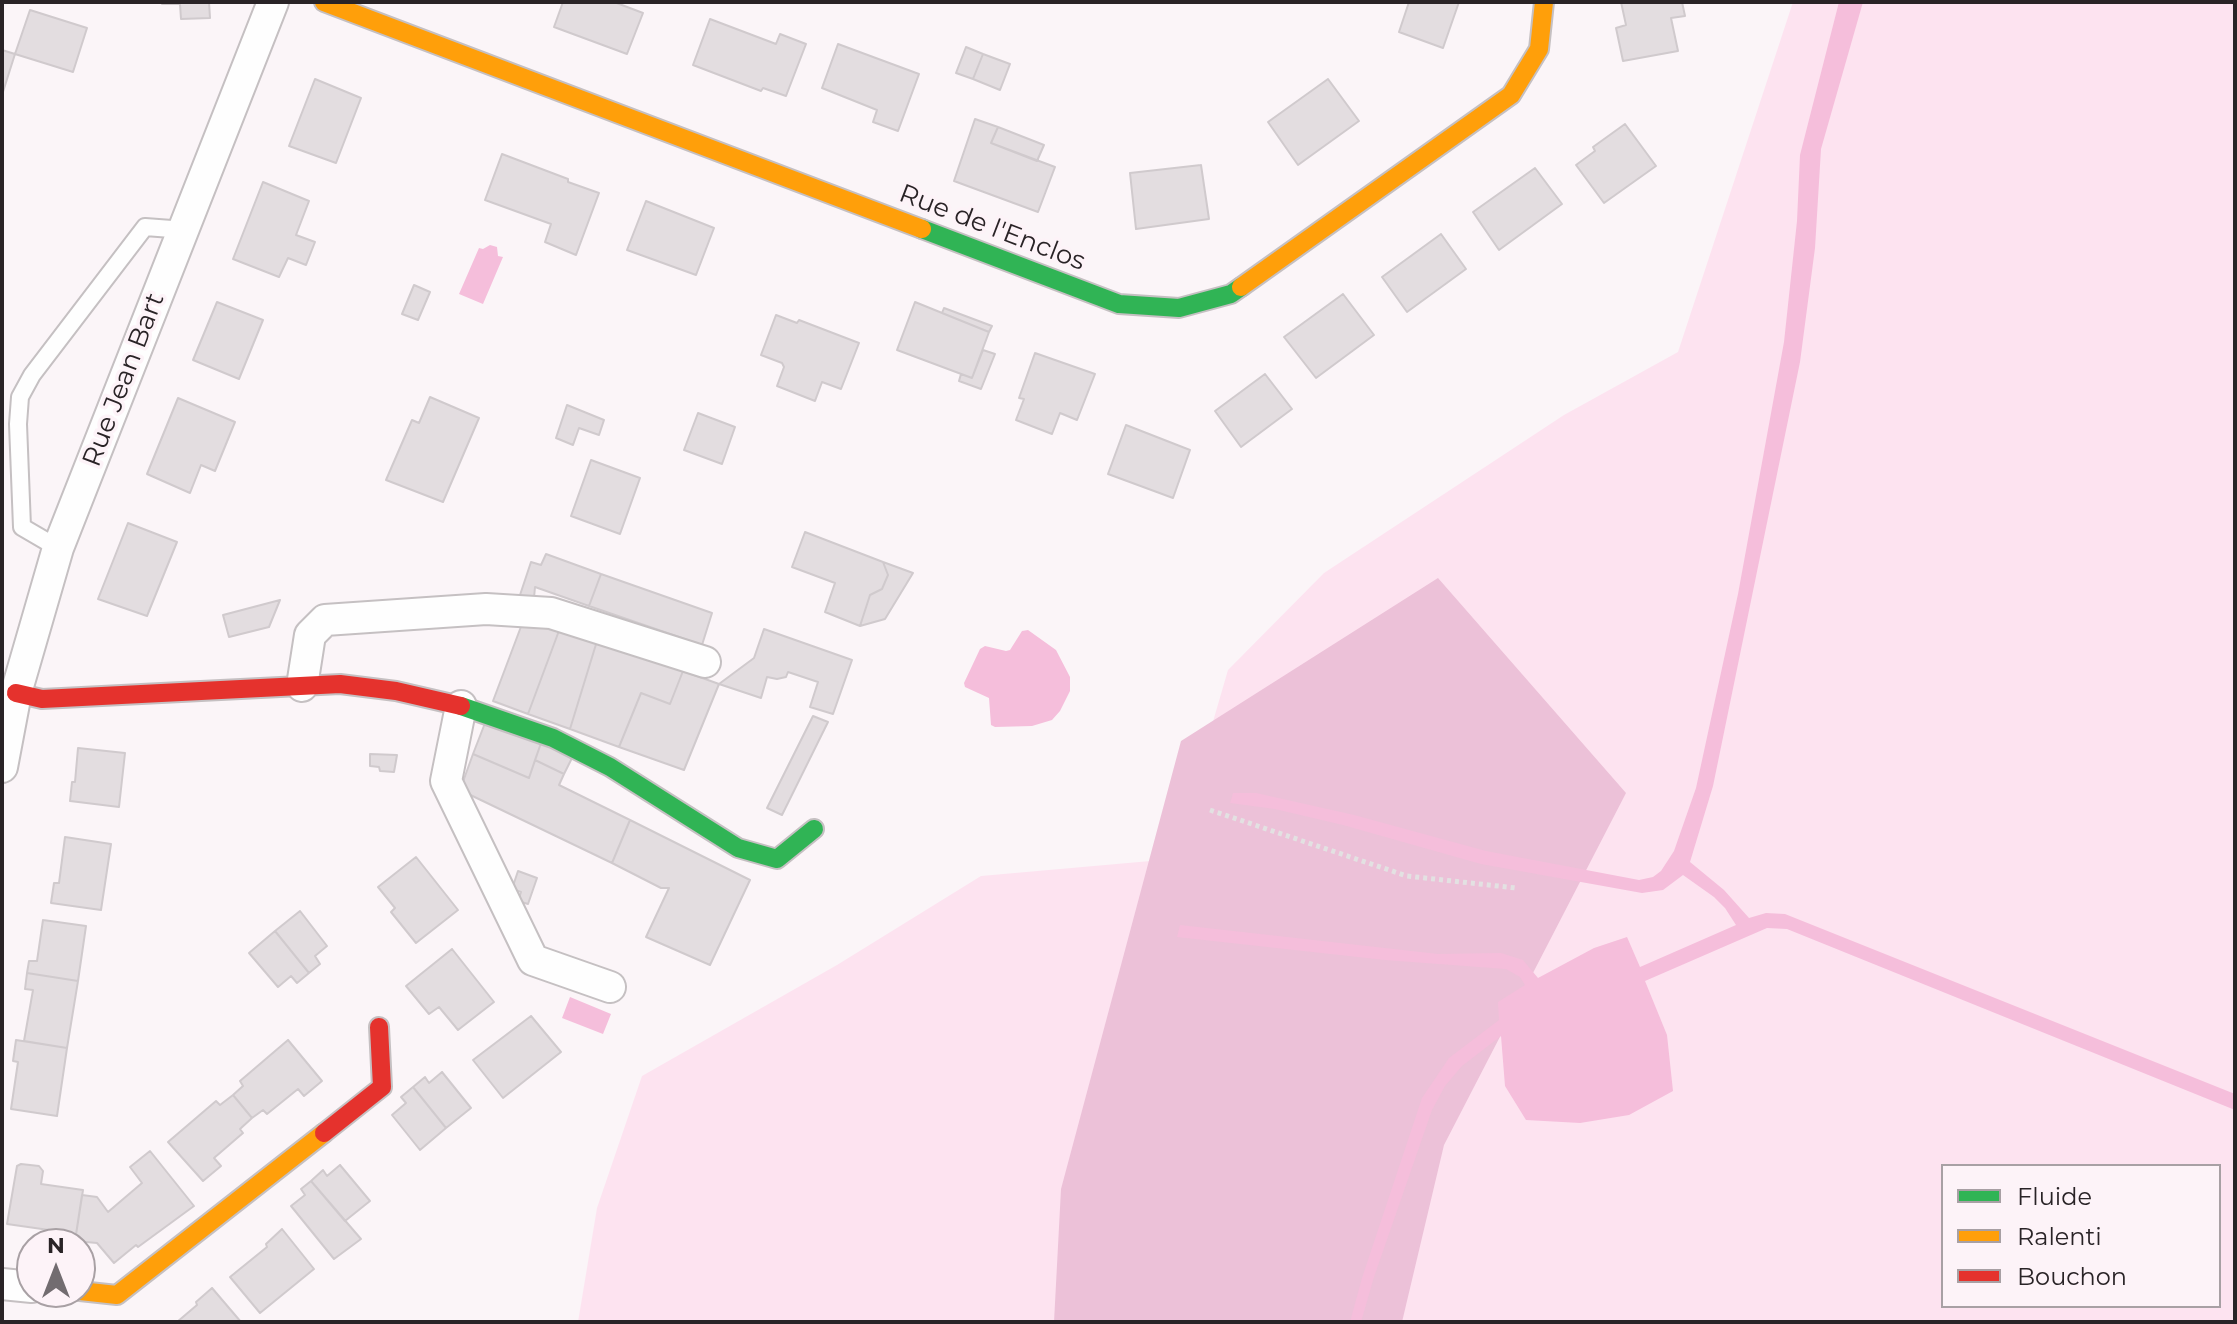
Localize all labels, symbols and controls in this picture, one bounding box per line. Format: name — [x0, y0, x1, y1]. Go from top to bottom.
street label: Rue de l'Enclos — [895, 178, 1089, 278]
street label: Rue Jean Bart — [77, 289, 171, 471]
legend — [1941, 1164, 2221, 1308]
text: Fluide — [2017, 1182, 2092, 1211]
text: Ralenti — [2017, 1222, 2102, 1251]
north arrow — [16, 1228, 96, 1308]
text: N — [47, 1232, 65, 1259]
text: Bouchon — [2017, 1262, 2127, 1291]

